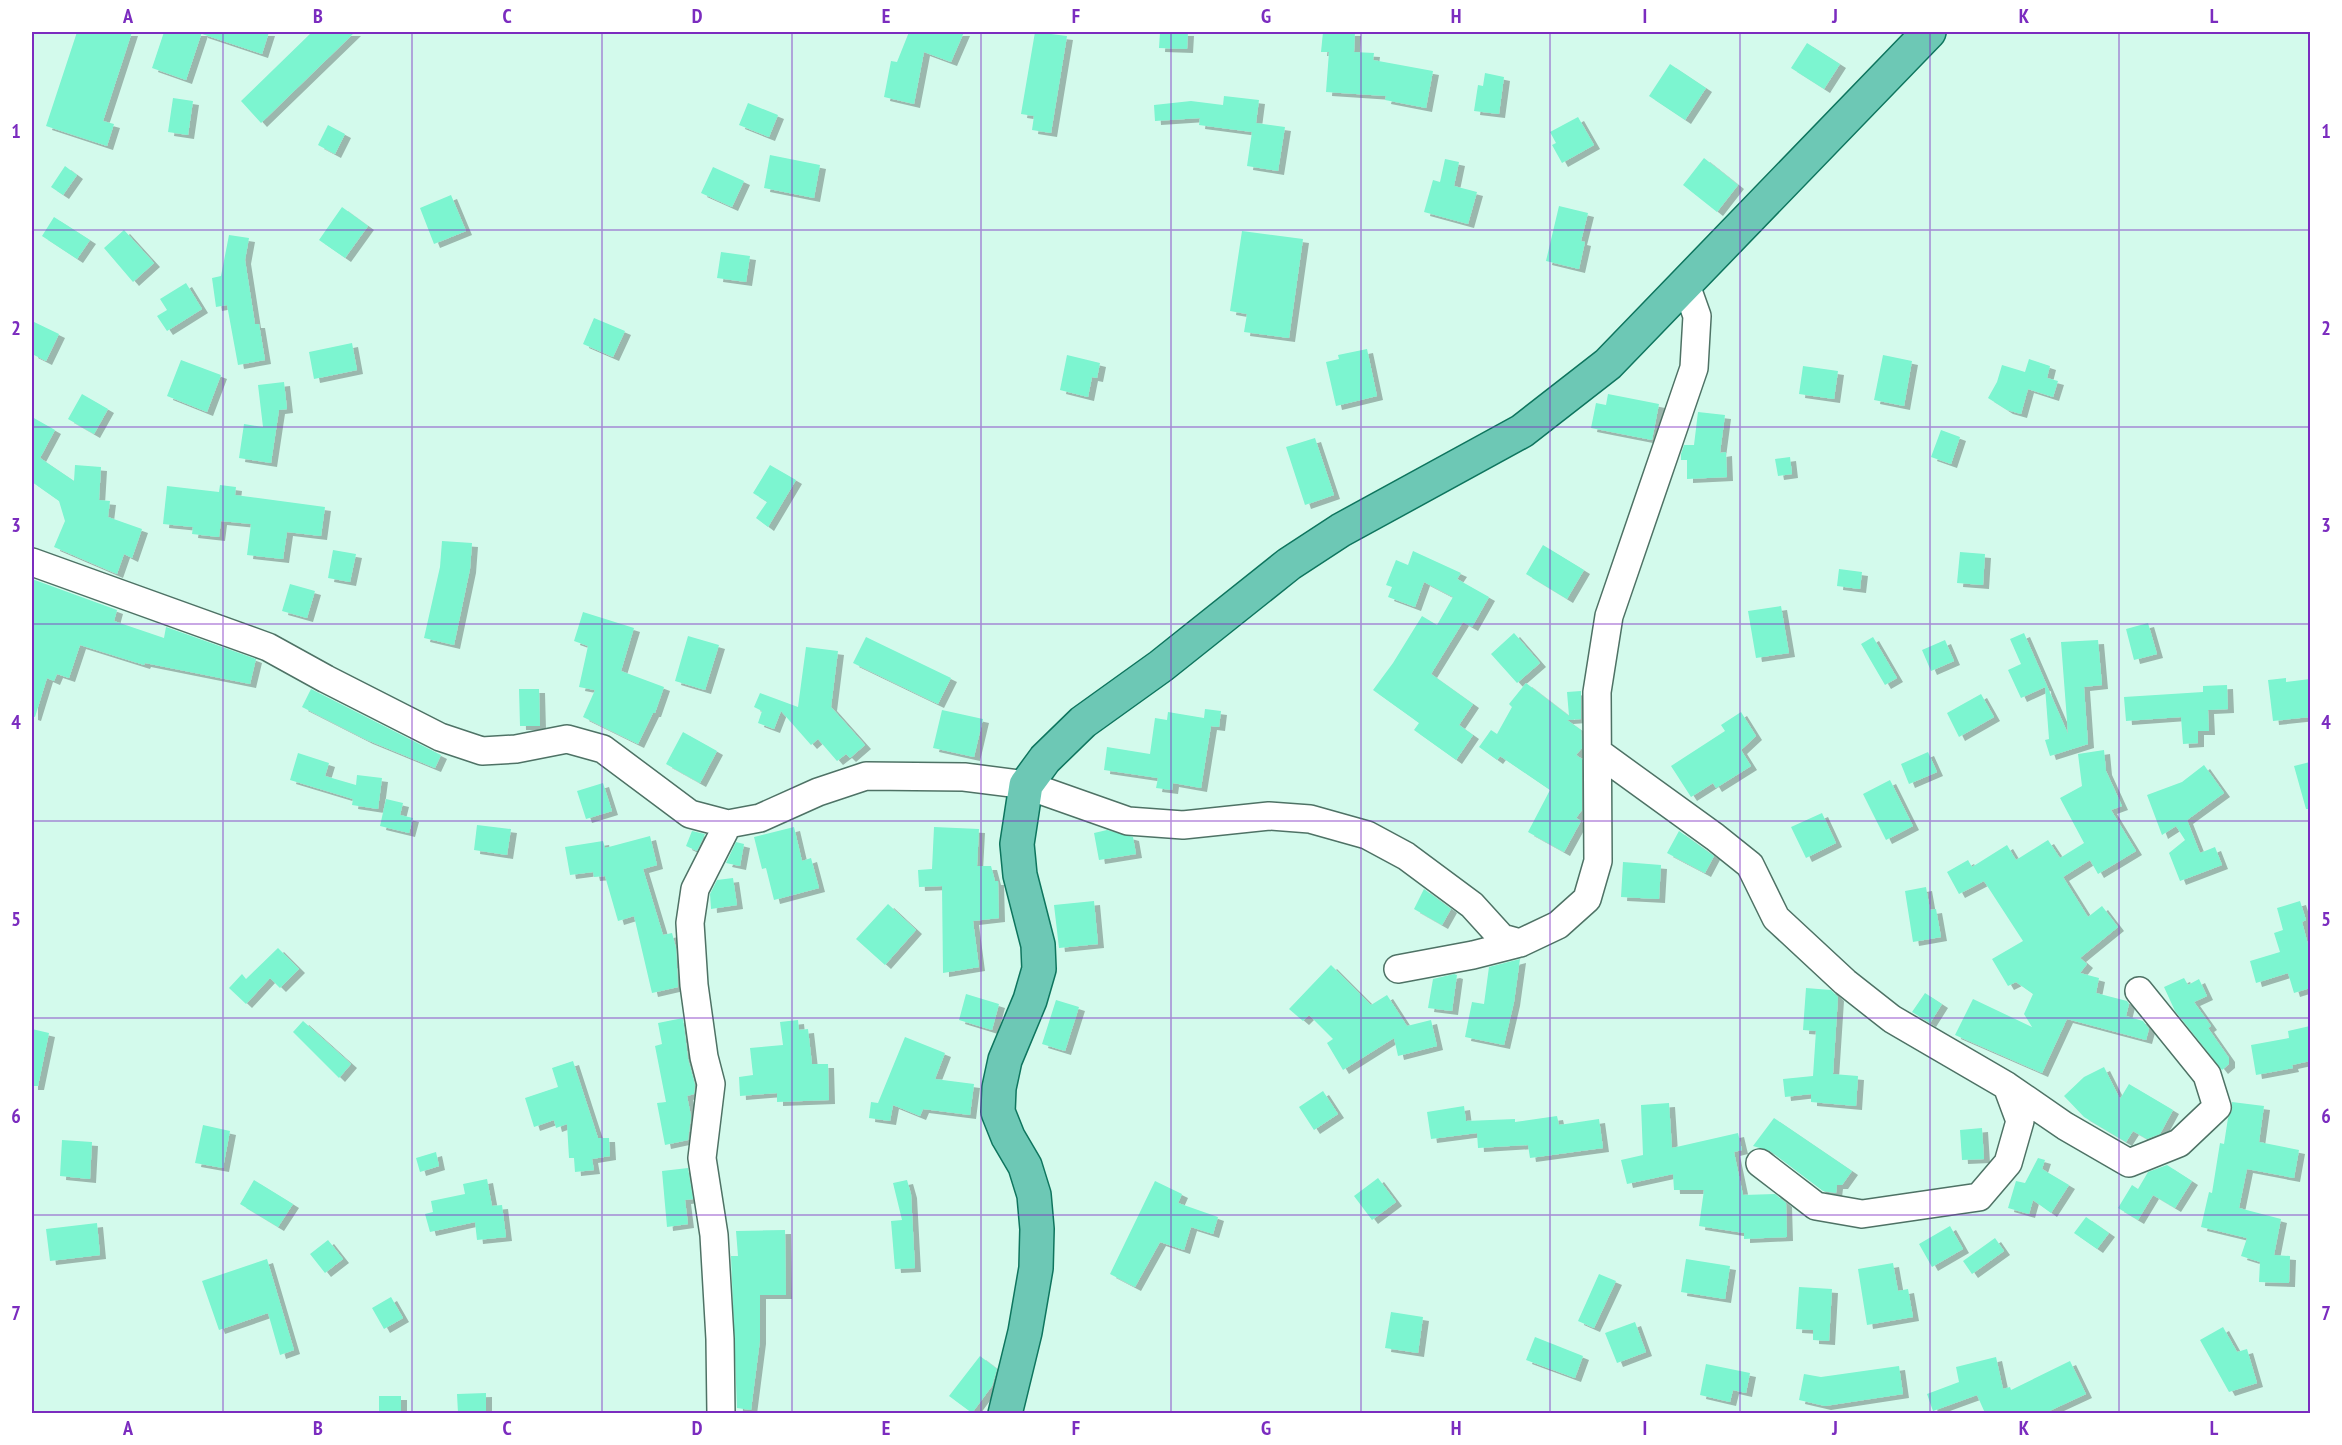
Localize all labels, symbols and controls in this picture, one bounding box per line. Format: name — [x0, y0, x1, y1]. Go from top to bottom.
text: A — [122, 3, 134, 29]
text: B — [313, 3, 323, 29]
text: C — [502, 3, 512, 29]
text: D — [692, 3, 703, 29]
text: E — [882, 3, 890, 29]
text: F — [1072, 3, 1080, 29]
text: G — [1261, 3, 1271, 29]
text: H — [1451, 3, 1461, 29]
text: I — [1643, 3, 1647, 29]
text: J — [1831, 3, 1838, 29]
text: K — [2019, 3, 2030, 29]
text: L — [2210, 3, 2219, 29]
text: 1 — [11, 118, 21, 144]
text: 1 — [2321, 118, 2331, 144]
text: 2 — [11, 315, 21, 341]
text: 2 — [2321, 315, 2331, 341]
text: 3 — [11, 512, 21, 538]
text: 3 — [2321, 512, 2331, 538]
text: 4 — [11, 709, 21, 735]
text: 4 — [2321, 709, 2331, 735]
text: 5 — [11, 906, 21, 932]
text: 5 — [2321, 906, 2331, 932]
text: 6 — [11, 1103, 21, 1129]
text: 6 — [2321, 1103, 2331, 1129]
text: 7 — [11, 1300, 21, 1326]
text: 7 — [2321, 1300, 2331, 1326]
text: A — [122, 1415, 134, 1441]
text: B — [313, 1415, 323, 1441]
text: C — [502, 1415, 512, 1441]
text: D — [692, 1415, 703, 1441]
text: E — [882, 1415, 890, 1441]
text: F — [1072, 1415, 1080, 1441]
text: G — [1261, 1415, 1271, 1441]
text: H — [1451, 1415, 1461, 1441]
text: I — [1643, 1415, 1647, 1441]
text: J — [1831, 1415, 1838, 1441]
text: K — [2019, 1415, 2030, 1441]
text: L — [2210, 1415, 2219, 1441]

